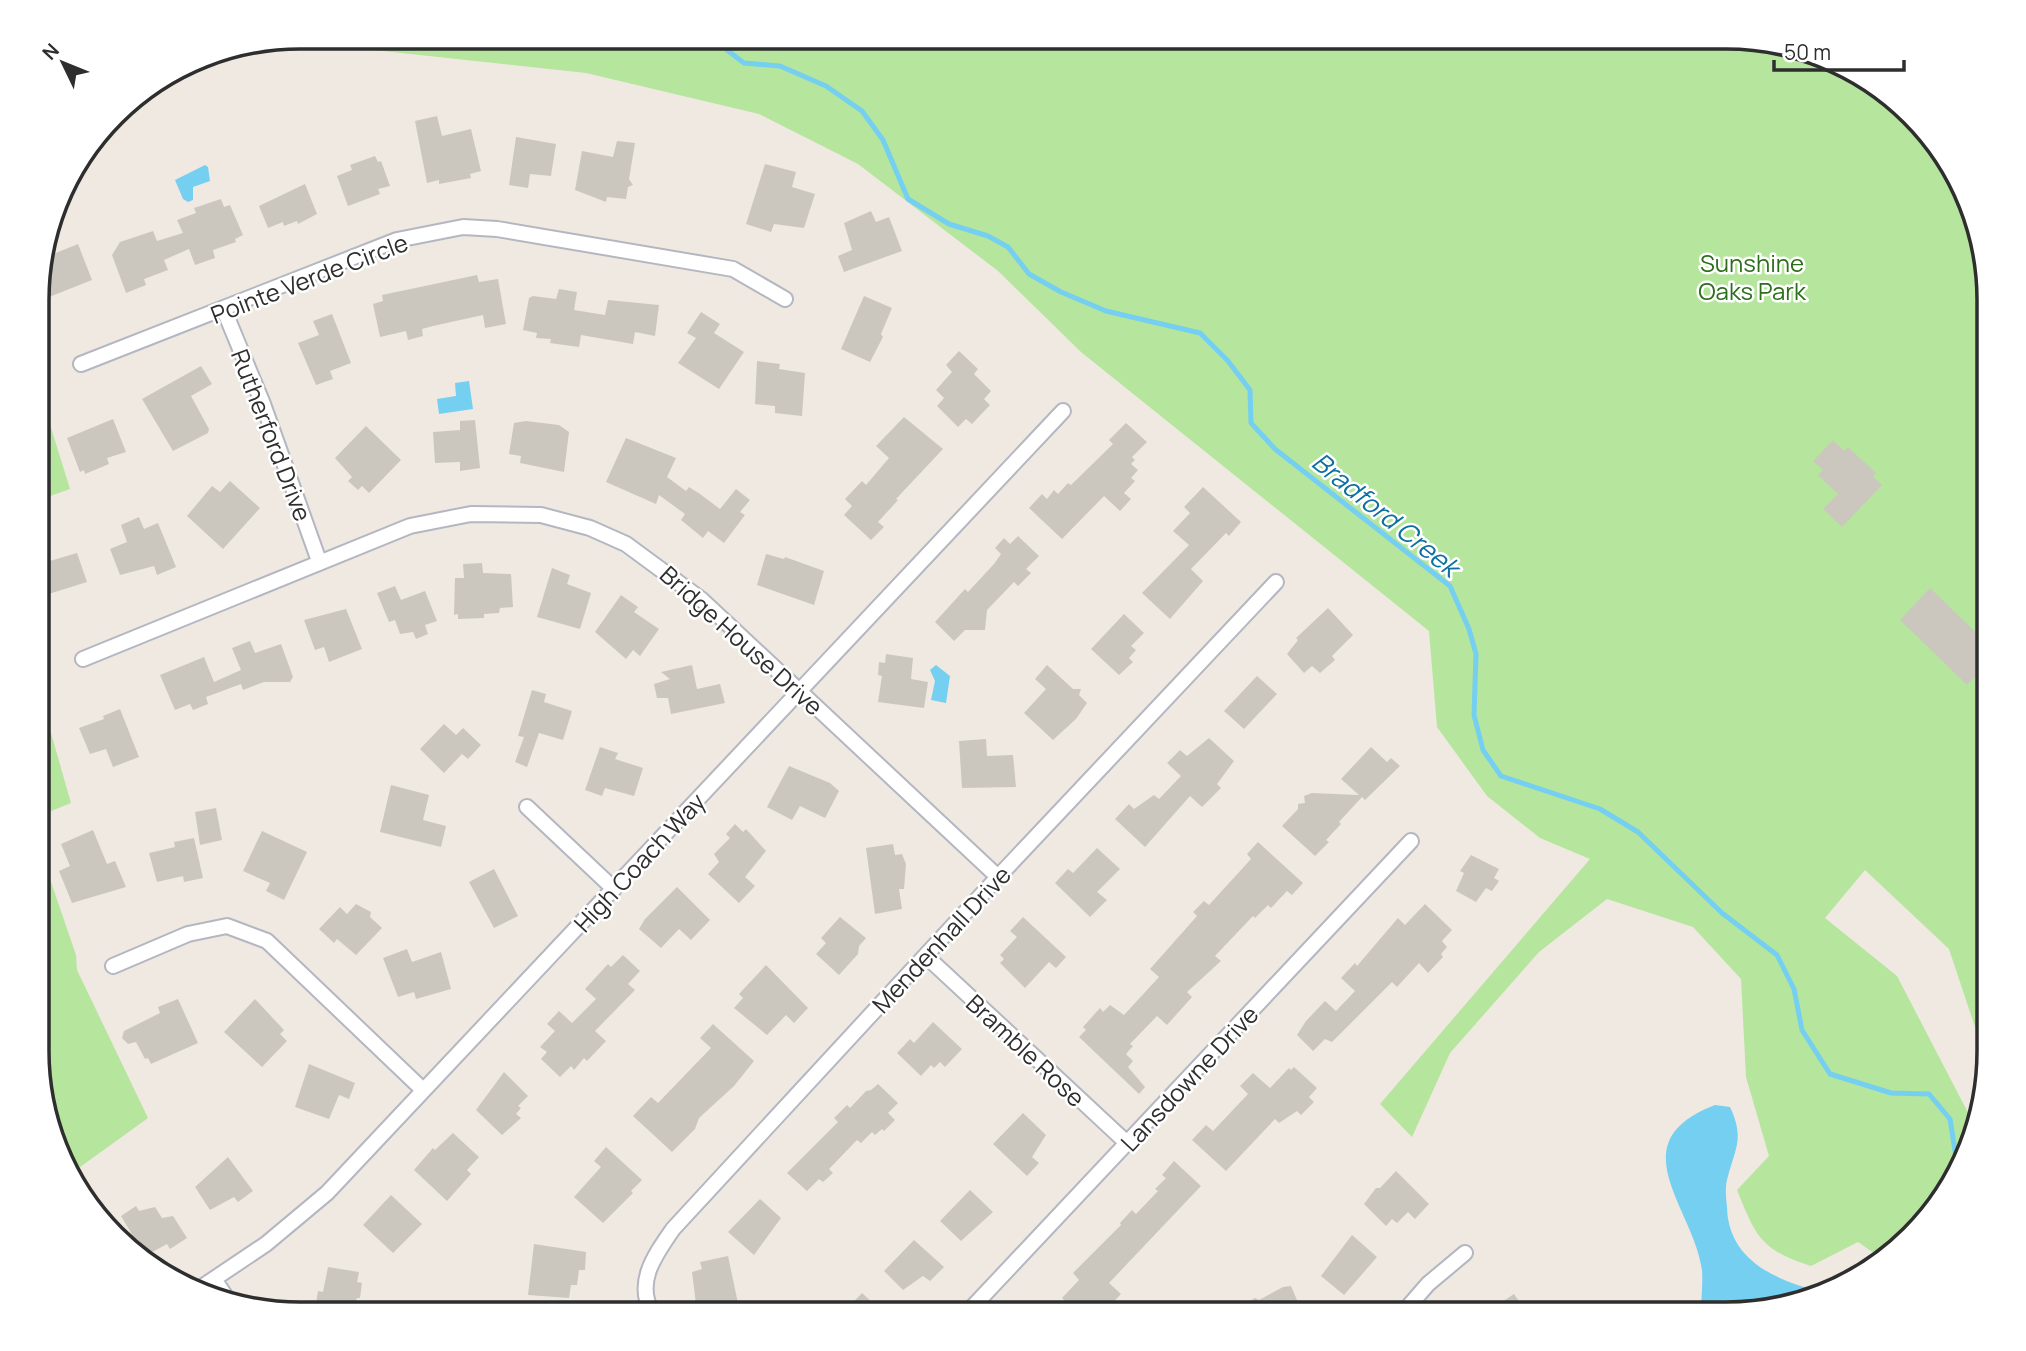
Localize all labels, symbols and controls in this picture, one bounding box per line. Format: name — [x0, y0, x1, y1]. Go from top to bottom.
north arrow — [28, 28, 98, 98]
scale bar — [1774, 28, 1904, 72]
text: N — [36, 38, 65, 65]
text: 50 m — [1784, 38, 1831, 66]
street label: Pointe Verde Circle — [206, 225, 412, 331]
park label: Sunshine Oaks Park — [1698, 246, 1807, 307]
street label: Rutherford Drive — [224, 344, 320, 526]
water label: Bradford Creek — [1305, 444, 1470, 587]
street label: Bridge House Drive — [653, 558, 831, 722]
street label: High Coach Way — [566, 785, 712, 939]
street label: Mendenhall Drive — [864, 858, 1018, 1020]
street label: Bramble Rose — [960, 986, 1092, 1114]
street label: Lansdowne Drive — [1113, 998, 1265, 1158]

